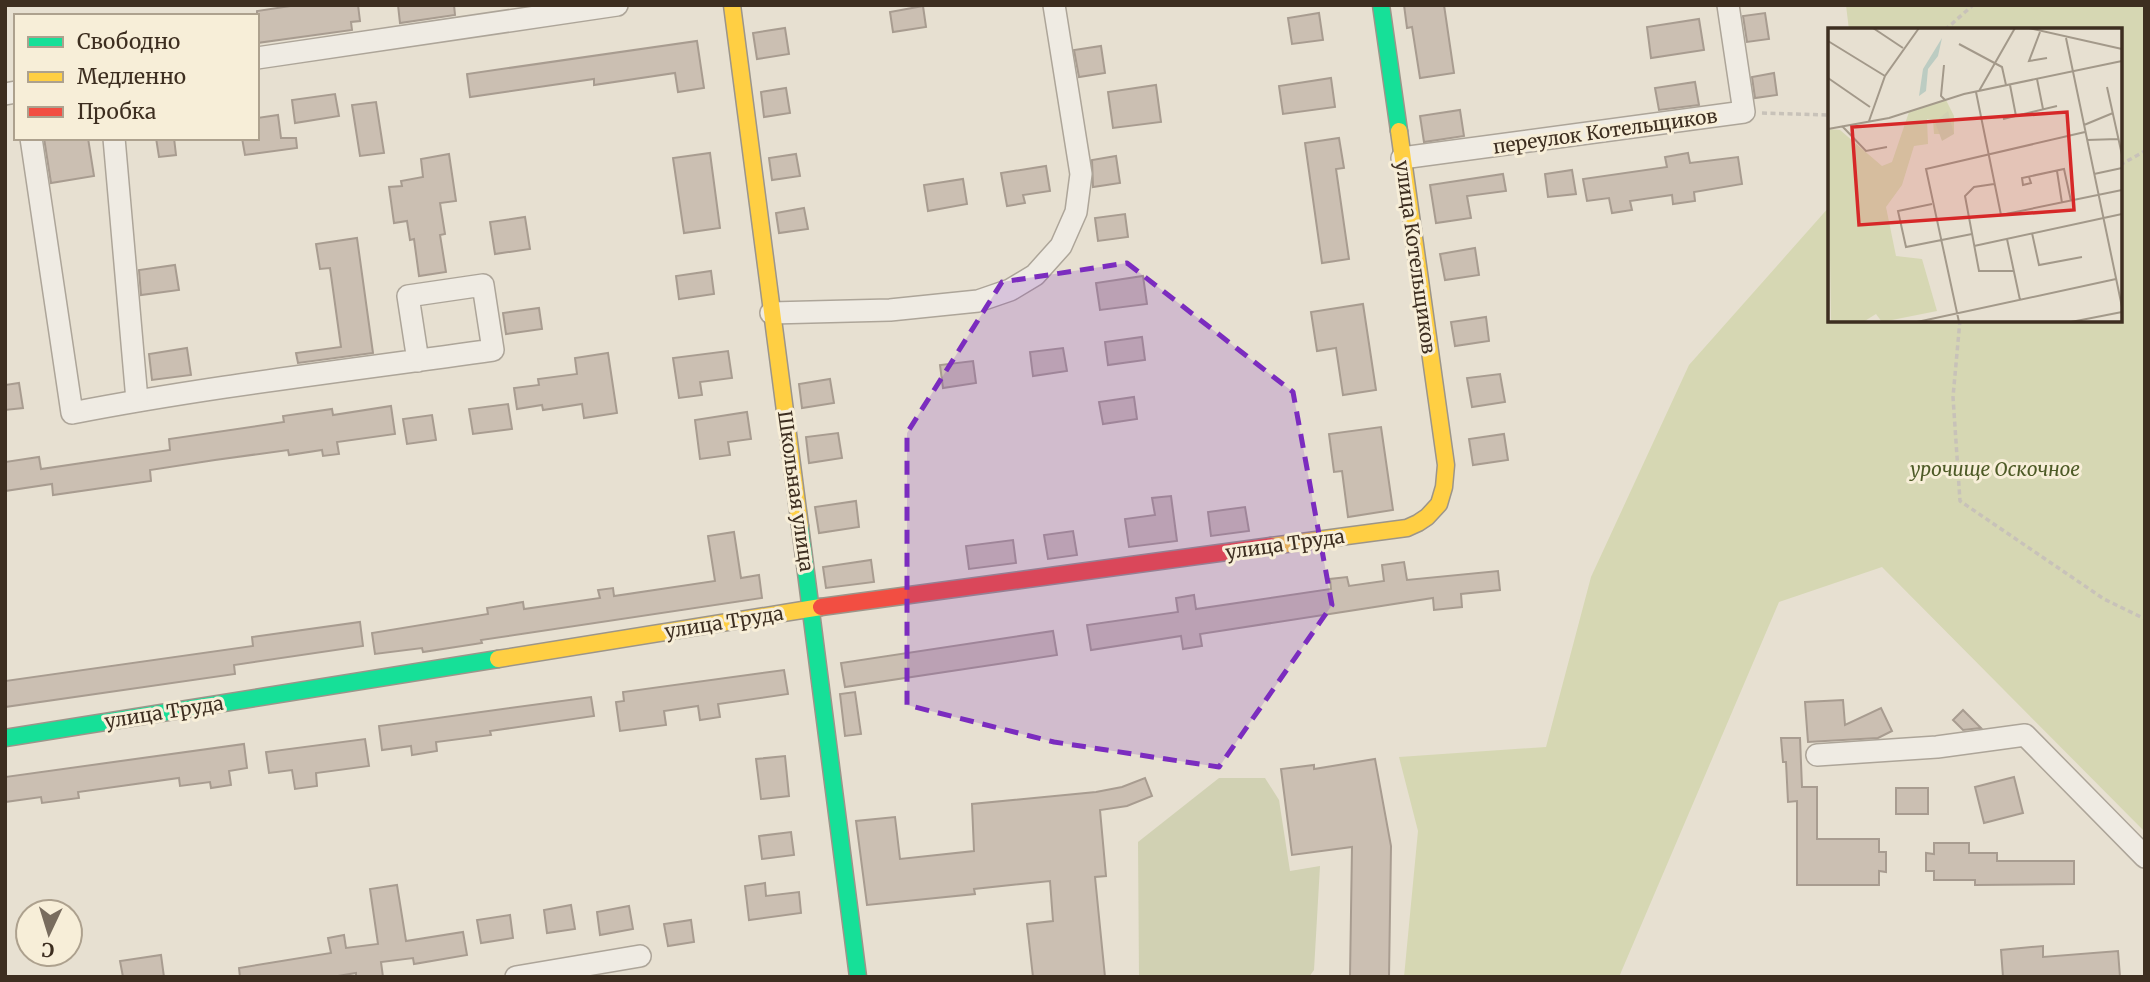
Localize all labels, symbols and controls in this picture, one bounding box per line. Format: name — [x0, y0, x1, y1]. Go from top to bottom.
legend — [14, 14, 259, 140]
text: Свободно — [77, 28, 180, 55]
inset map — [1828, 28, 2122, 322]
text: Медленно — [77, 63, 186, 90]
text: Пробка — [77, 98, 156, 125]
street label: переулок Котельщиков — [1491, 103, 1719, 159]
street label: улица Котельщиков — [1391, 159, 1441, 355]
street label: Школьная улица — [773, 409, 819, 573]
park label: урочище Оскочное — [1909, 457, 2080, 481]
street label: улица Труда — [1224, 524, 1346, 564]
street label: улица Труда — [663, 601, 785, 643]
street label: улица Труда — [103, 691, 225, 733]
north arrow — [14, 898, 84, 968]
text: С — [41, 938, 55, 962]

